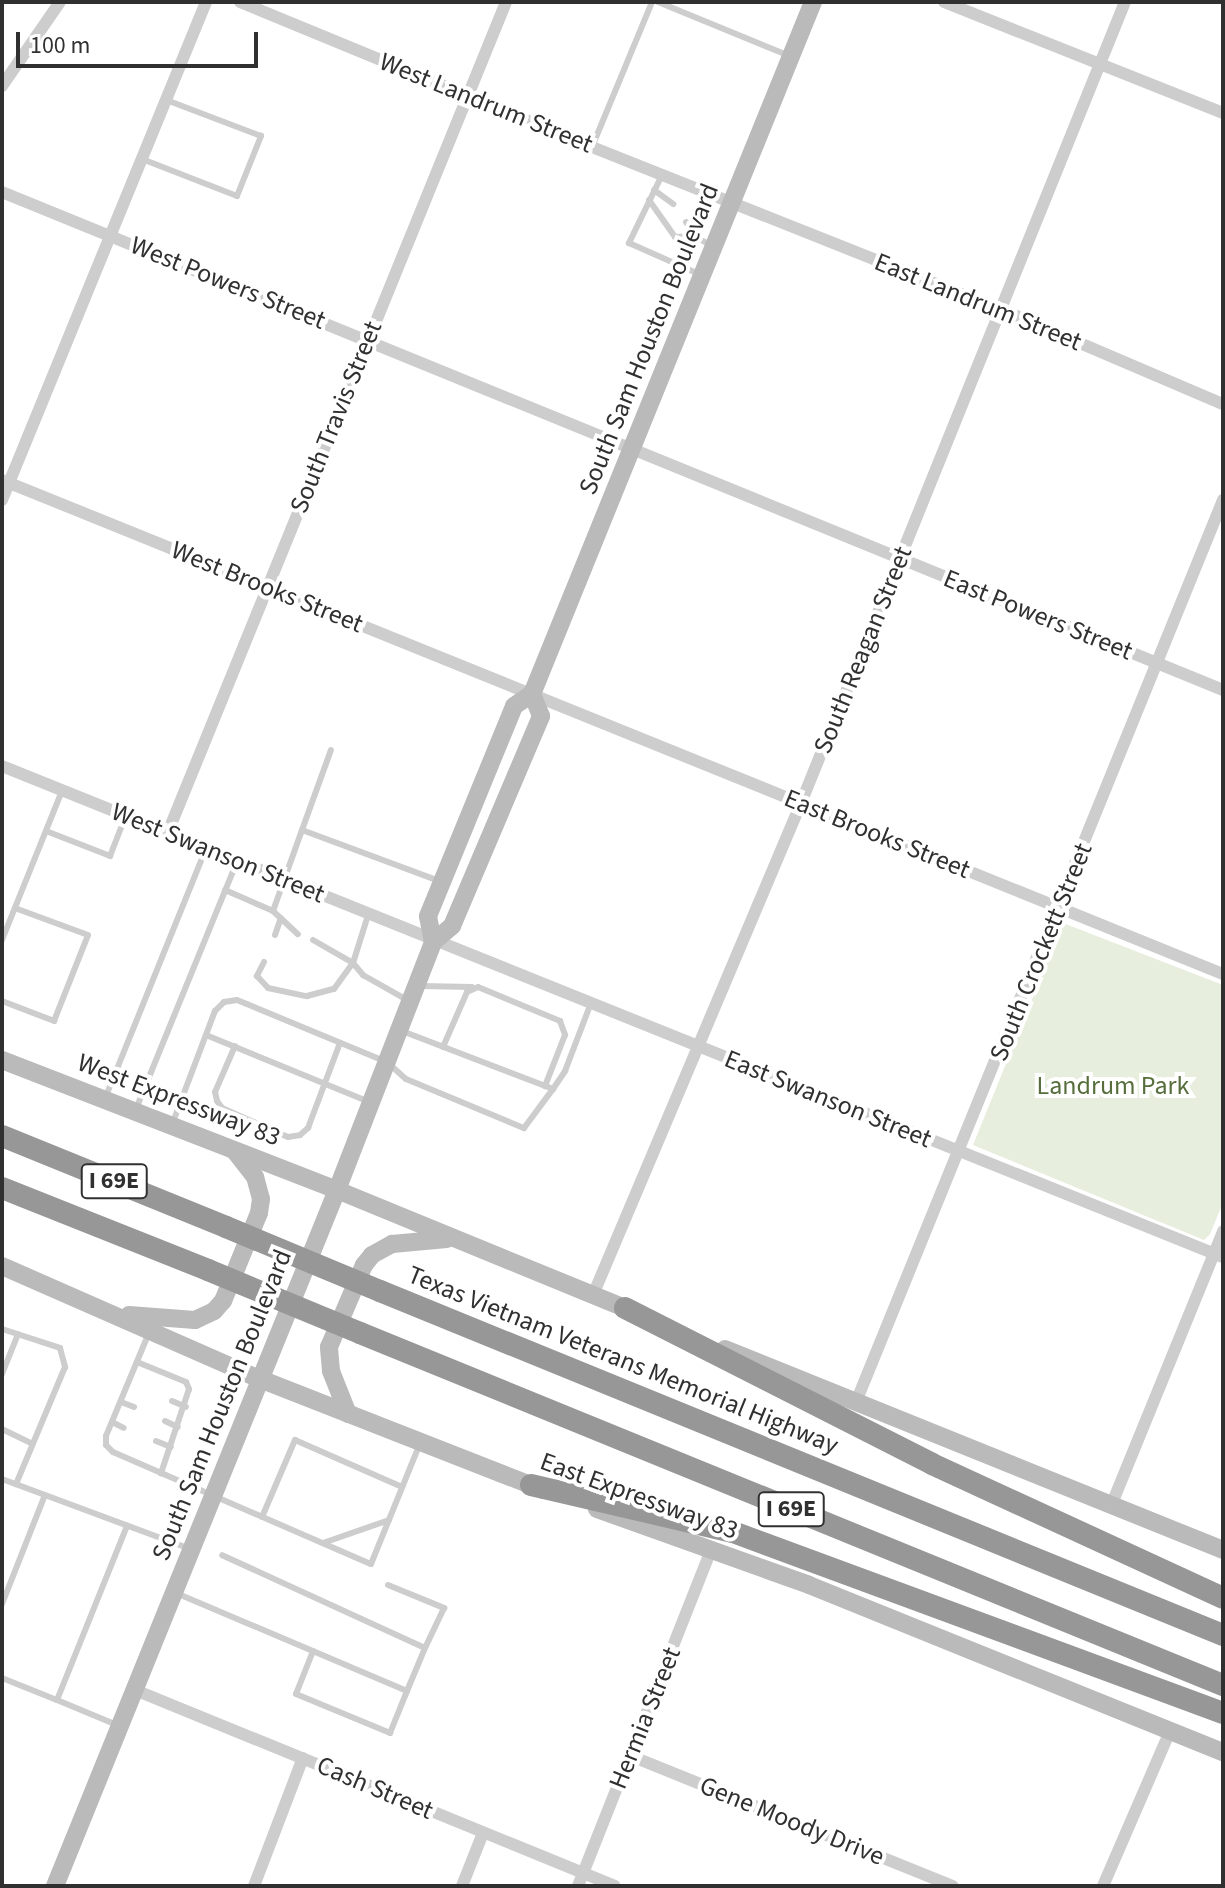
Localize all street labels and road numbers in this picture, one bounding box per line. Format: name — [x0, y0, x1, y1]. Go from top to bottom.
street label: West Landrum Street — [375, 46, 597, 160]
street label: South Sam Houston Boulevard — [572, 179, 726, 499]
street label: West Powers Street — [126, 230, 330, 336]
street label: East Landrum Street — [870, 246, 1086, 358]
street label: South Travis Street — [283, 316, 389, 518]
street label: West Brooks Street — [167, 534, 367, 640]
street label: South Reagan Street — [807, 542, 919, 758]
street label: East Powers Street — [939, 563, 1137, 667]
street label: East Brooks Street — [780, 783, 974, 885]
street label: West Swanson Street — [107, 796, 329, 910]
street label: South Crockett Street — [983, 838, 1099, 1066]
street label: East Swanson Street — [720, 1043, 936, 1155]
street label: West Expressway 83 — [73, 1047, 285, 1153]
road number: I 69E — [80, 1161, 148, 1201]
street label: South Sam Houston Boulevard — [145, 1245, 299, 1565]
street label: Texas Vietnam Veterans Memorial Highway — [403, 1259, 843, 1461]
street label: East Expressway 83 — [536, 1446, 742, 1546]
road number: I 69E — [757, 1489, 825, 1529]
street label: Hermia Street — [602, 1642, 688, 1794]
street label: Cash Street — [312, 1750, 438, 1826]
street label: Gene Moody Drive — [695, 1770, 889, 1872]

